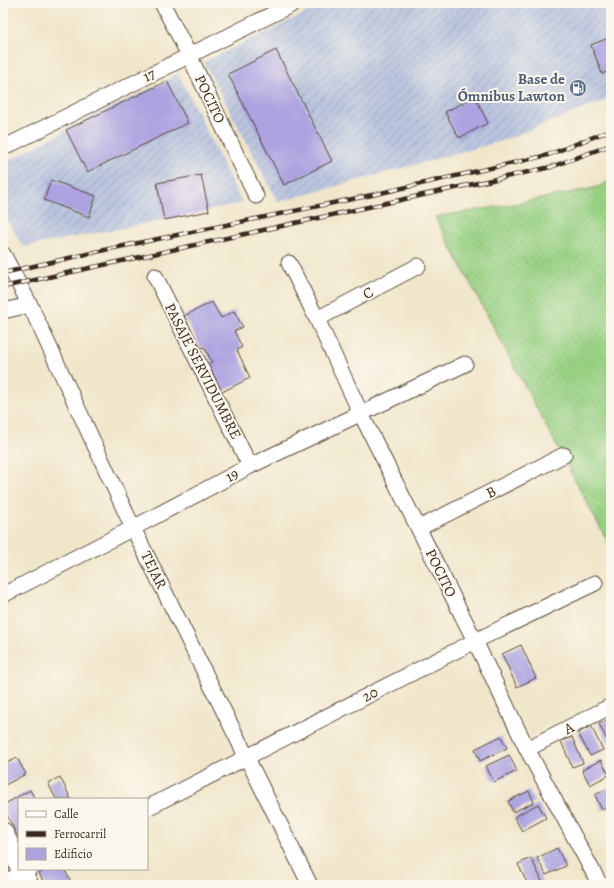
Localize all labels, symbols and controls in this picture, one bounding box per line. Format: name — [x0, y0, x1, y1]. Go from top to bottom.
street label: 17 — [139, 63, 159, 87]
place label: Base de Ómnibus Lawton — [458, 69, 566, 106]
street label: POCITO — [190, 71, 230, 127]
fuel station icon: Base de Ómnibus Lawton — [568, 78, 588, 98]
street label: C — [359, 282, 377, 304]
street label: PASAJE SERVIDUMBRE — [160, 299, 246, 443]
street label: 19 — [222, 463, 242, 487]
street label: B — [482, 481, 500, 503]
street label: POCITO — [421, 545, 461, 601]
street label: TEJAR — [136, 548, 172, 593]
street label: 20 — [359, 682, 381, 706]
street label: A — [560, 717, 578, 739]
legend — [18, 798, 148, 870]
text: Calle — [54, 806, 78, 822]
text: Ferrocarril — [54, 826, 106, 842]
text: Edificio — [54, 846, 92, 862]

